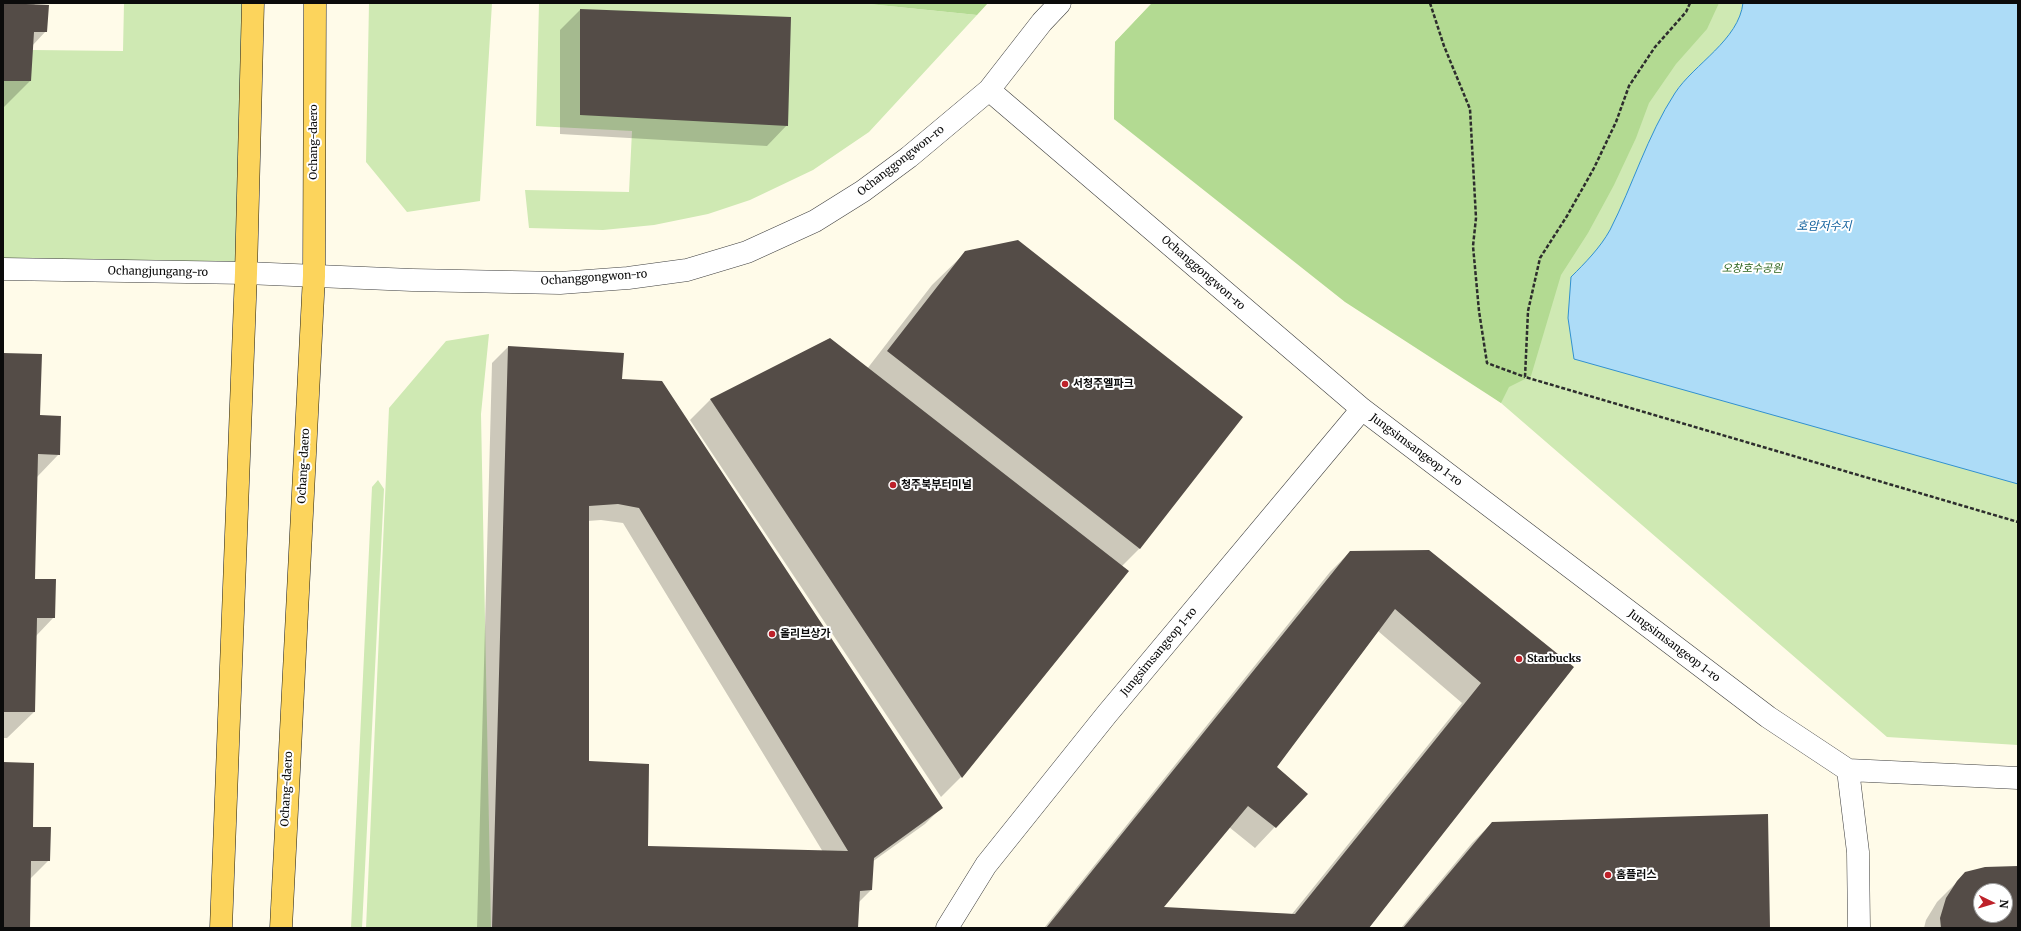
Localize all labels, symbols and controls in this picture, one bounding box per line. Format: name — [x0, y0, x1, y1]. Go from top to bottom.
street label: Ochang-daero — [307, 104, 321, 180]
street label: Ochanggongwon-ro — [855, 123, 947, 199]
water label: 호암저수지 — [1796, 220, 1852, 234]
street label: Ochanggongwon-ro — [1158, 233, 1248, 313]
park label: 오창호수공원 — [1722, 262, 1782, 276]
street label: Ochangjungang-ro — [108, 265, 208, 279]
street label: Ochanggongwon-ro — [540, 268, 648, 288]
place label: 서청주엘파크 — [1073, 377, 1134, 391]
marker: 서청주엘파크 — [1060, 379, 1070, 389]
street label: Jungsimsangeop 1-ro — [1367, 411, 1465, 489]
street label: Ochang-daero — [295, 428, 313, 504]
place label: 청주북부터미널 — [901, 478, 972, 492]
marker: 청주북부터미널 — [888, 480, 898, 490]
street label: Jungsimsangeop 1-ro — [1118, 605, 1200, 699]
street label: Jungsimsangeop 1-ro — [1625, 607, 1723, 685]
place label: 올리브상가 — [780, 627, 831, 641]
marker: 올리브상가 — [767, 629, 777, 639]
place label: Starbucks — [1527, 652, 1581, 666]
marker: Starbucks — [1514, 654, 1524, 664]
street label: Ochang-daero — [278, 751, 296, 827]
place label: 홈플러스 — [1616, 868, 1656, 882]
marker: 홈플러스 — [1603, 870, 1613, 880]
north arrow — [1973, 883, 2013, 923]
text: N — [1997, 899, 2011, 909]

